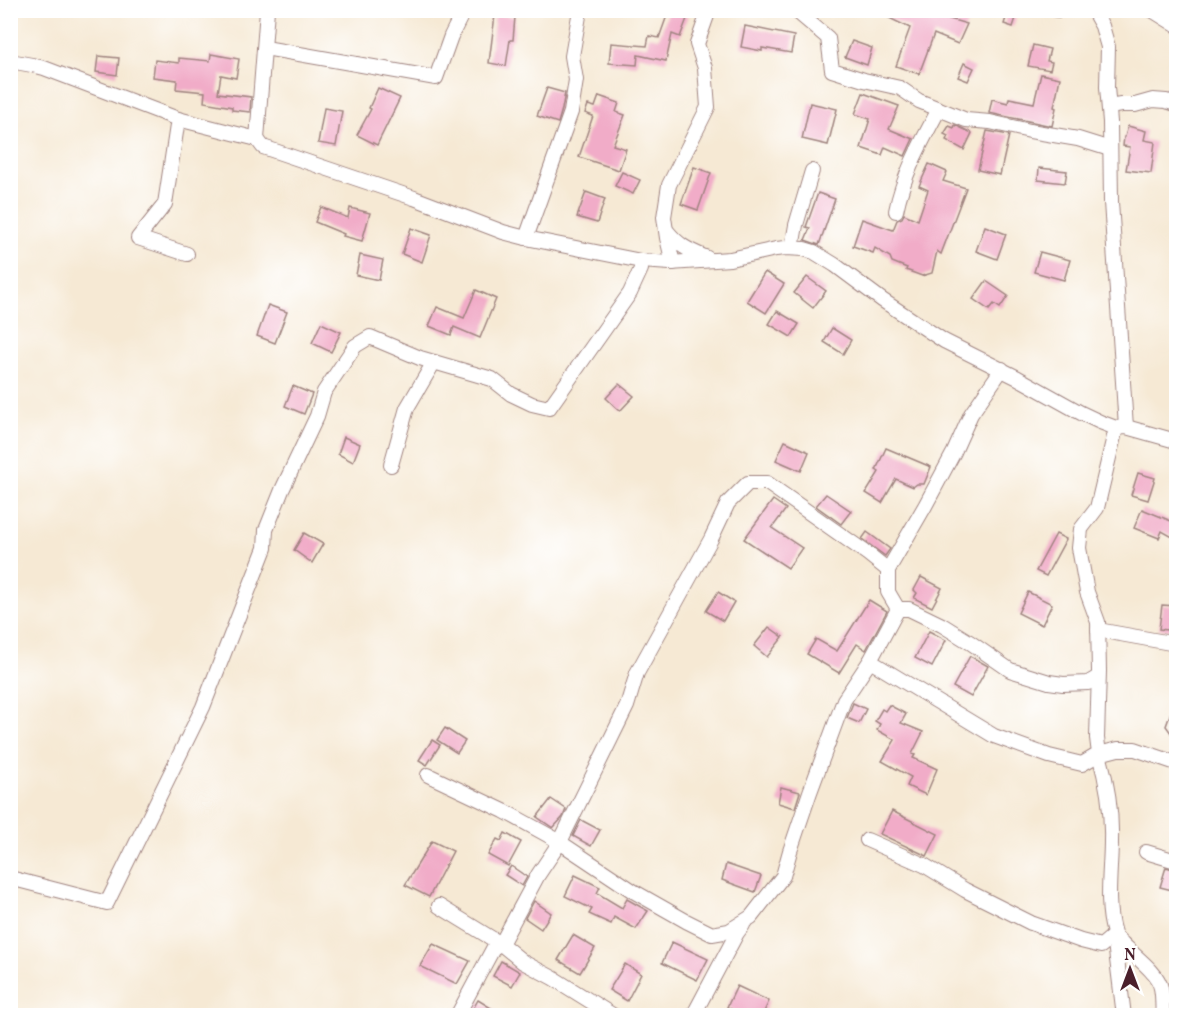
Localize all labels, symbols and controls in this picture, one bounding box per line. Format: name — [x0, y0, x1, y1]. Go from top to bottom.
north arrow — [1100, 939, 1160, 999]
text: N — [1124, 945, 1136, 967]

